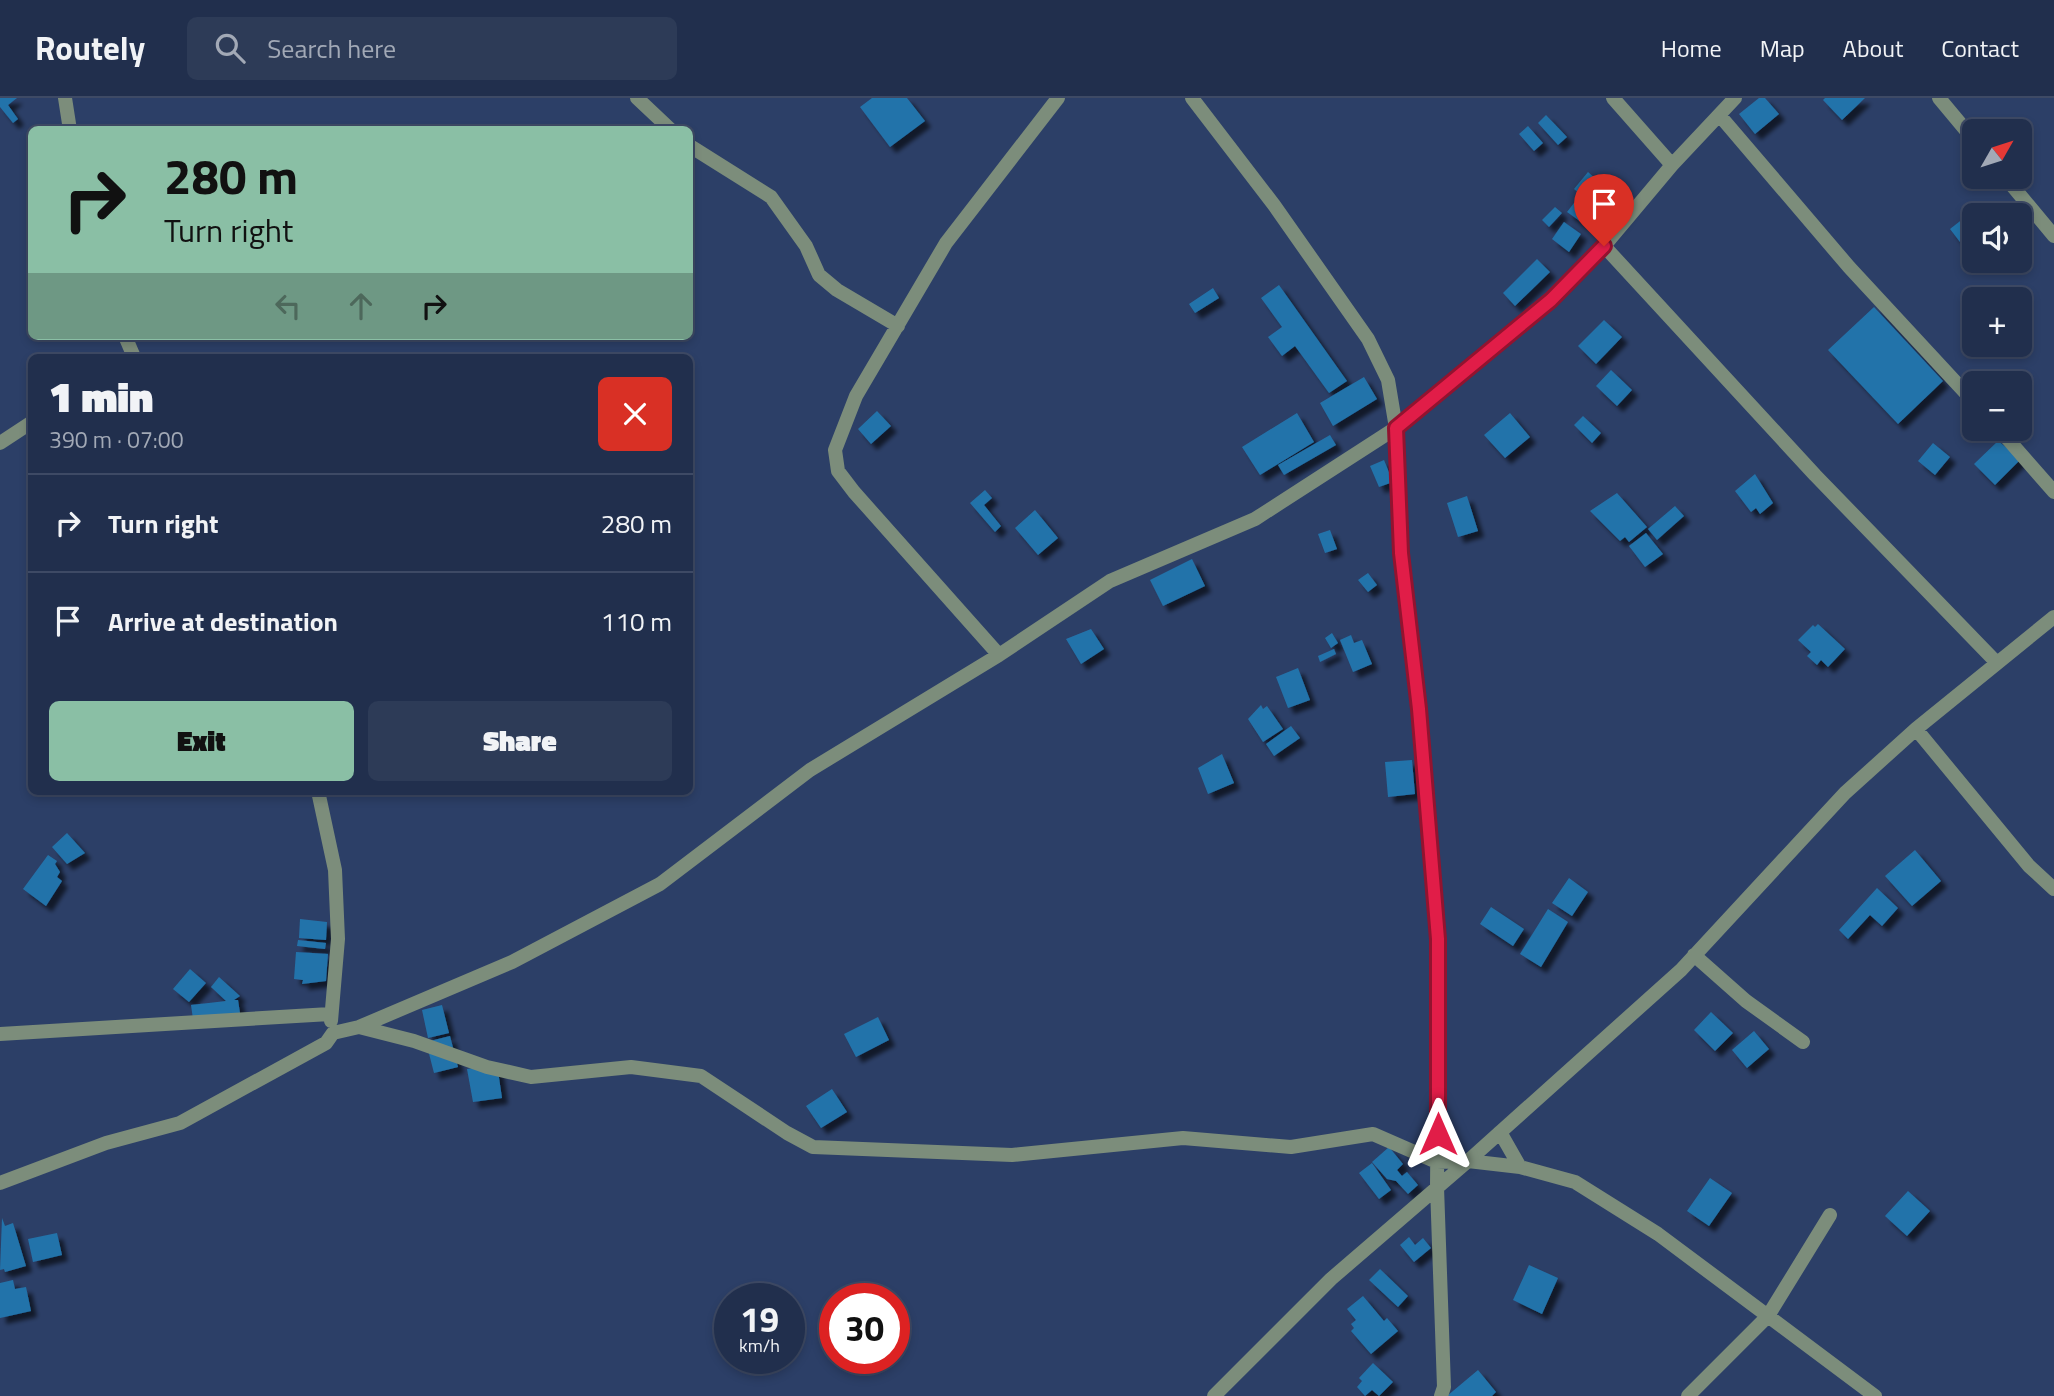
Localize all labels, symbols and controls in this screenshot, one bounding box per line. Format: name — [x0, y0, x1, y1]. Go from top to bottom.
search box — [187, 17, 677, 80]
text: Routely — [35, 23, 145, 73]
icon: search — [211, 29, 249, 67]
text: Search here — [267, 29, 396, 68]
text: Home — [1661, 30, 1722, 66]
text: Map — [1760, 30, 1805, 66]
text: About — [1843, 30, 1903, 66]
text: Contact — [1941, 30, 2019, 66]
north arrow — [1962, 119, 2032, 189]
map controls — [1962, 119, 2032, 441]
text: 280 m — [164, 138, 298, 213]
icon: right — [49, 154, 140, 245]
pin — [1574, 174, 1634, 246]
icon: arrive — [1585, 185, 1623, 223]
button: sound — [1962, 203, 2032, 273]
text: Turn right — [164, 206, 293, 254]
icon: left — [269, 287, 307, 325]
icon: ahead — [342, 287, 380, 325]
icon: right — [415, 287, 453, 325]
button: + — [1962, 287, 2032, 357]
text: 1 min — [49, 364, 153, 428]
button: − — [1962, 371, 2032, 441]
button: close — [598, 377, 672, 451]
text: 390 m · 07:00 — [49, 422, 184, 457]
icon: right — [49, 504, 87, 542]
text: Turn right — [108, 504, 219, 543]
text: 280 m — [601, 504, 672, 543]
icon: arrive — [49, 602, 87, 640]
text: Arrive at destination — [108, 602, 338, 641]
text: 110 m — [601, 602, 672, 641]
button: Exit — [49, 701, 354, 781]
button: Share — [368, 701, 672, 781]
position arrow — [1401, 1097, 1475, 1171]
speed limit sign: 30 — [819, 1283, 910, 1374]
text: 19 — [740, 1292, 779, 1346]
text: km/h — [739, 1332, 780, 1359]

